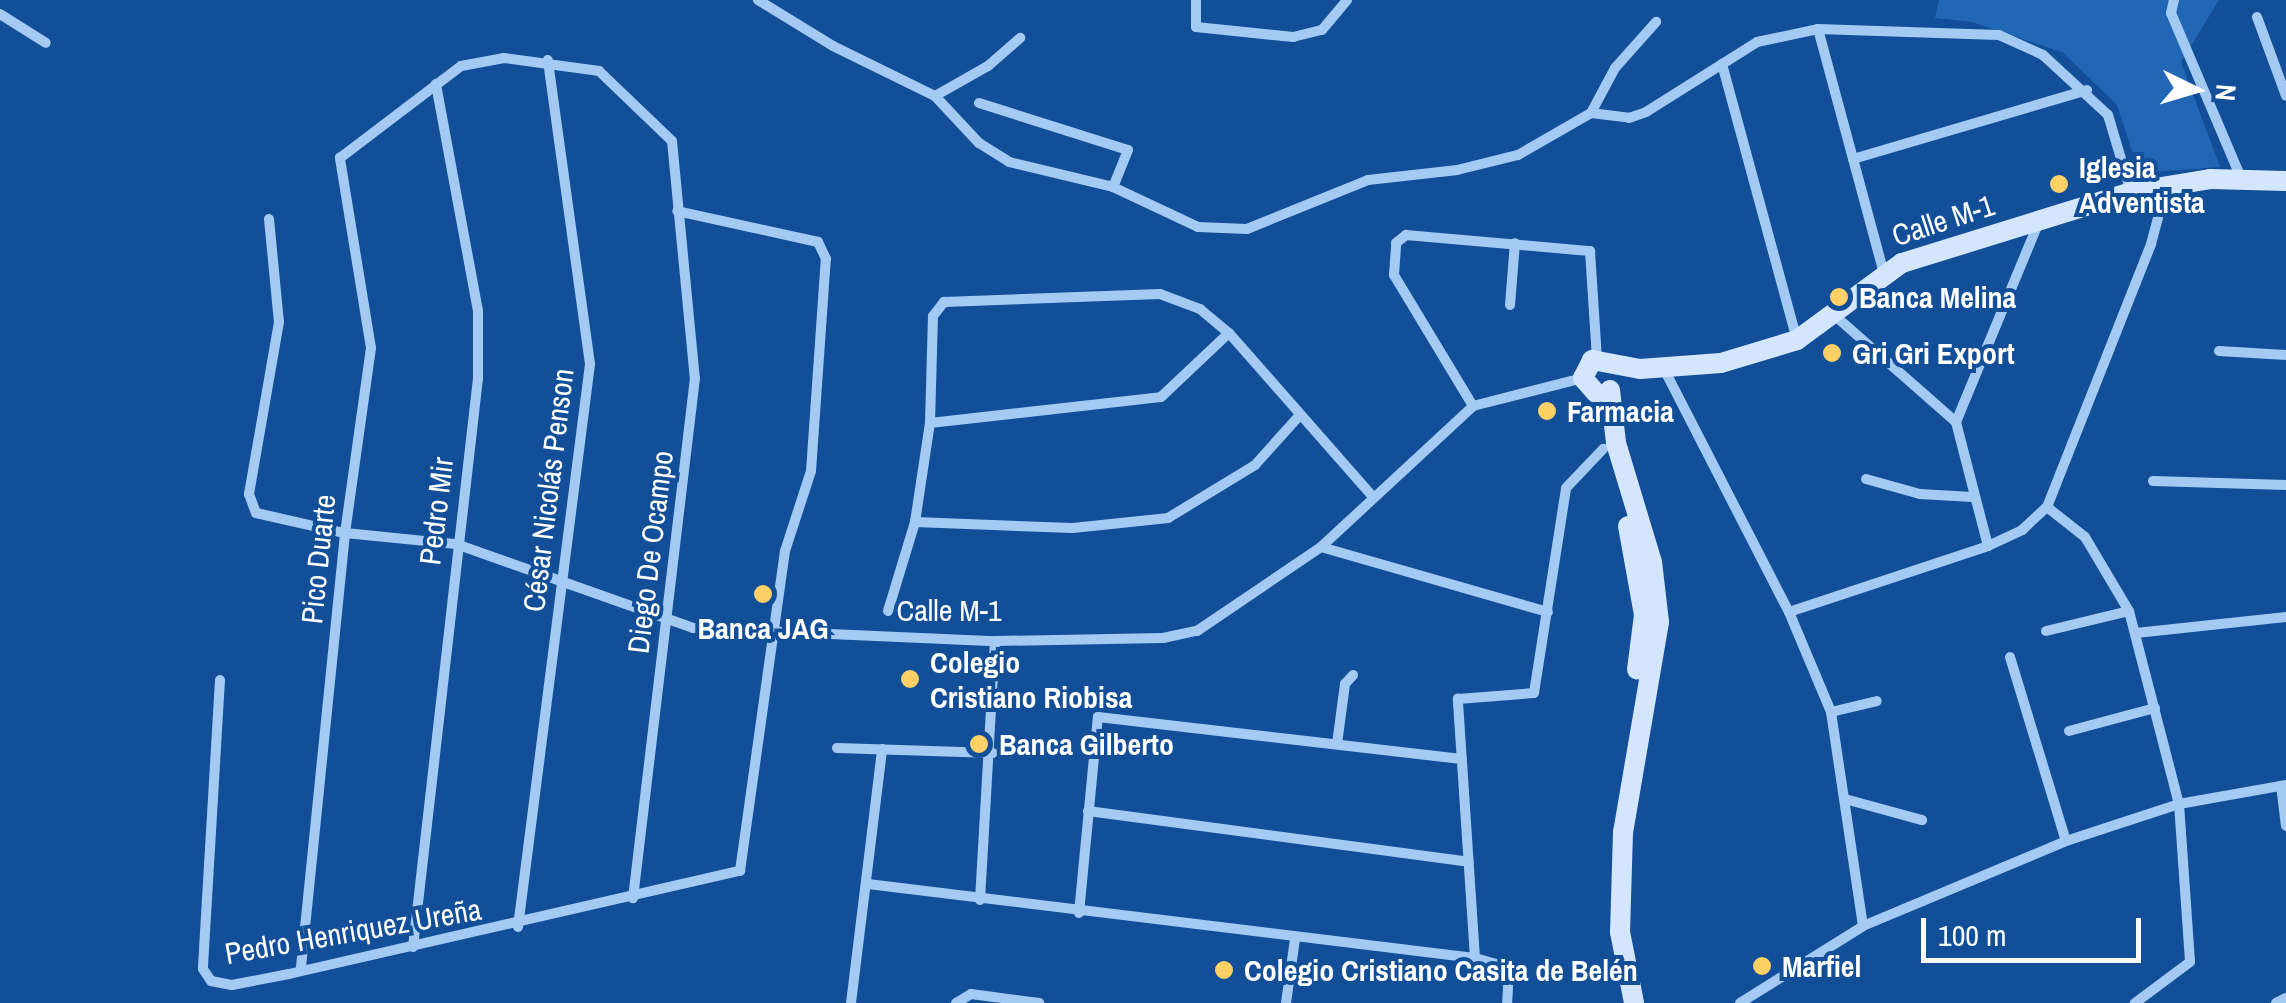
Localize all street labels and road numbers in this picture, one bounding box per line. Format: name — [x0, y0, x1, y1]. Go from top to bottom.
street label: Calle M-1 — [1887, 187, 1999, 253]
street label: César Nicolás Penson — [515, 366, 581, 614]
street label: Diego De Ocampo — [620, 449, 680, 655]
street label: Pedro Mir — [412, 455, 460, 567]
street label: Pico Duarte — [293, 493, 343, 625]
street label: Calle M-1 — [896, 592, 1002, 628]
street label: Pedro Henriquez Ureña — [222, 891, 484, 971]

